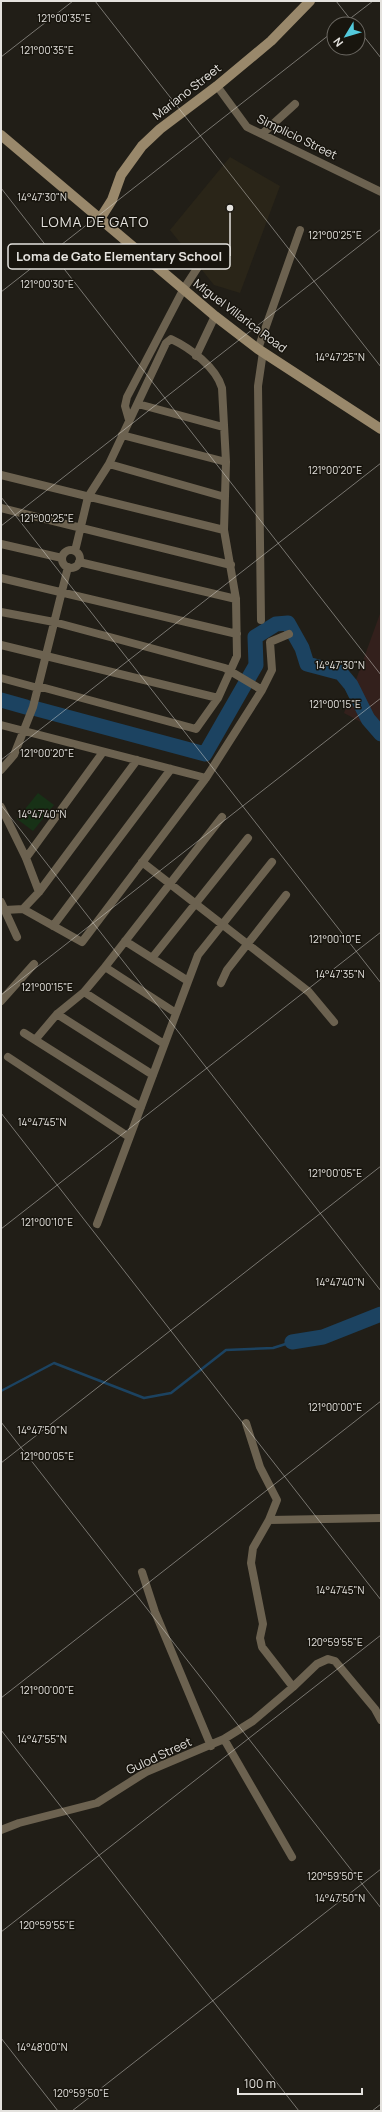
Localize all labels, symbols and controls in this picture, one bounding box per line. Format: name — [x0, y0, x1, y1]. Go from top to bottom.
text: 121°00'35"E — [37, 11, 91, 25]
north arrow — [326, 16, 366, 56]
text: N — [329, 35, 346, 50]
text: 121°00'35"E — [20, 43, 74, 57]
street label: Mariano Street — [149, 59, 225, 124]
street label: Simplicio Street — [254, 110, 340, 163]
text: 14°47'30"N — [17, 190, 67, 204]
district label: LOMA DE GATO — [41, 212, 149, 231]
text: 121°00'25"E — [308, 228, 362, 242]
callout: Loma de Gato Elementary School — [8, 244, 230, 269]
text: Loma de Gato Elementary School — [16, 247, 222, 265]
street label: Miguel Villarica Road — [190, 275, 290, 356]
text: 121°00'30"E — [20, 277, 74, 291]
text: 14°47'25"N — [315, 350, 365, 364]
text: 121°00'20"E — [308, 463, 362, 477]
text: 121°00'25"E — [20, 511, 74, 525]
text: 14°47'30"N — [315, 658, 365, 672]
text: 121°00'15"E — [309, 697, 361, 711]
text: 121°00'20"E — [20, 746, 74, 760]
text: 14°47'40"N — [18, 807, 67, 821]
text: 121°00'10"E — [309, 932, 361, 946]
text: 14°47'35"N — [315, 967, 365, 981]
text: 121°00'15"E — [21, 980, 73, 994]
text: 14°47'45"N — [18, 1115, 66, 1129]
text: 121°00'05"E — [308, 1166, 362, 1180]
text: 121°00'10"E — [21, 1215, 73, 1229]
text: 14°47'40"N — [316, 1275, 365, 1289]
text: 121°00'00"E — [308, 1400, 362, 1414]
text: 14°47'50"N — [17, 1423, 67, 1437]
text: 121°00'05"E — [20, 1449, 74, 1463]
text: 14°47'45"N — [316, 1583, 364, 1597]
text: 120°59'55"E — [307, 1635, 363, 1649]
text: 121°00'00"E — [20, 1683, 74, 1697]
text: 14°47'55"N — [17, 1732, 67, 1746]
street label: Gulod Street — [123, 1733, 194, 1778]
text: 120°59'50"E — [307, 1869, 363, 1883]
text: 14°47'50"N — [315, 1891, 365, 1905]
text: 120°59'55"E — [19, 1918, 75, 1932]
text: 14°48'00"N — [16, 2040, 68, 2054]
scale bar — [238, 2070, 362, 2096]
text: 100 m — [244, 2075, 276, 2092]
text: 120°59'50"E — [53, 2086, 109, 2100]

